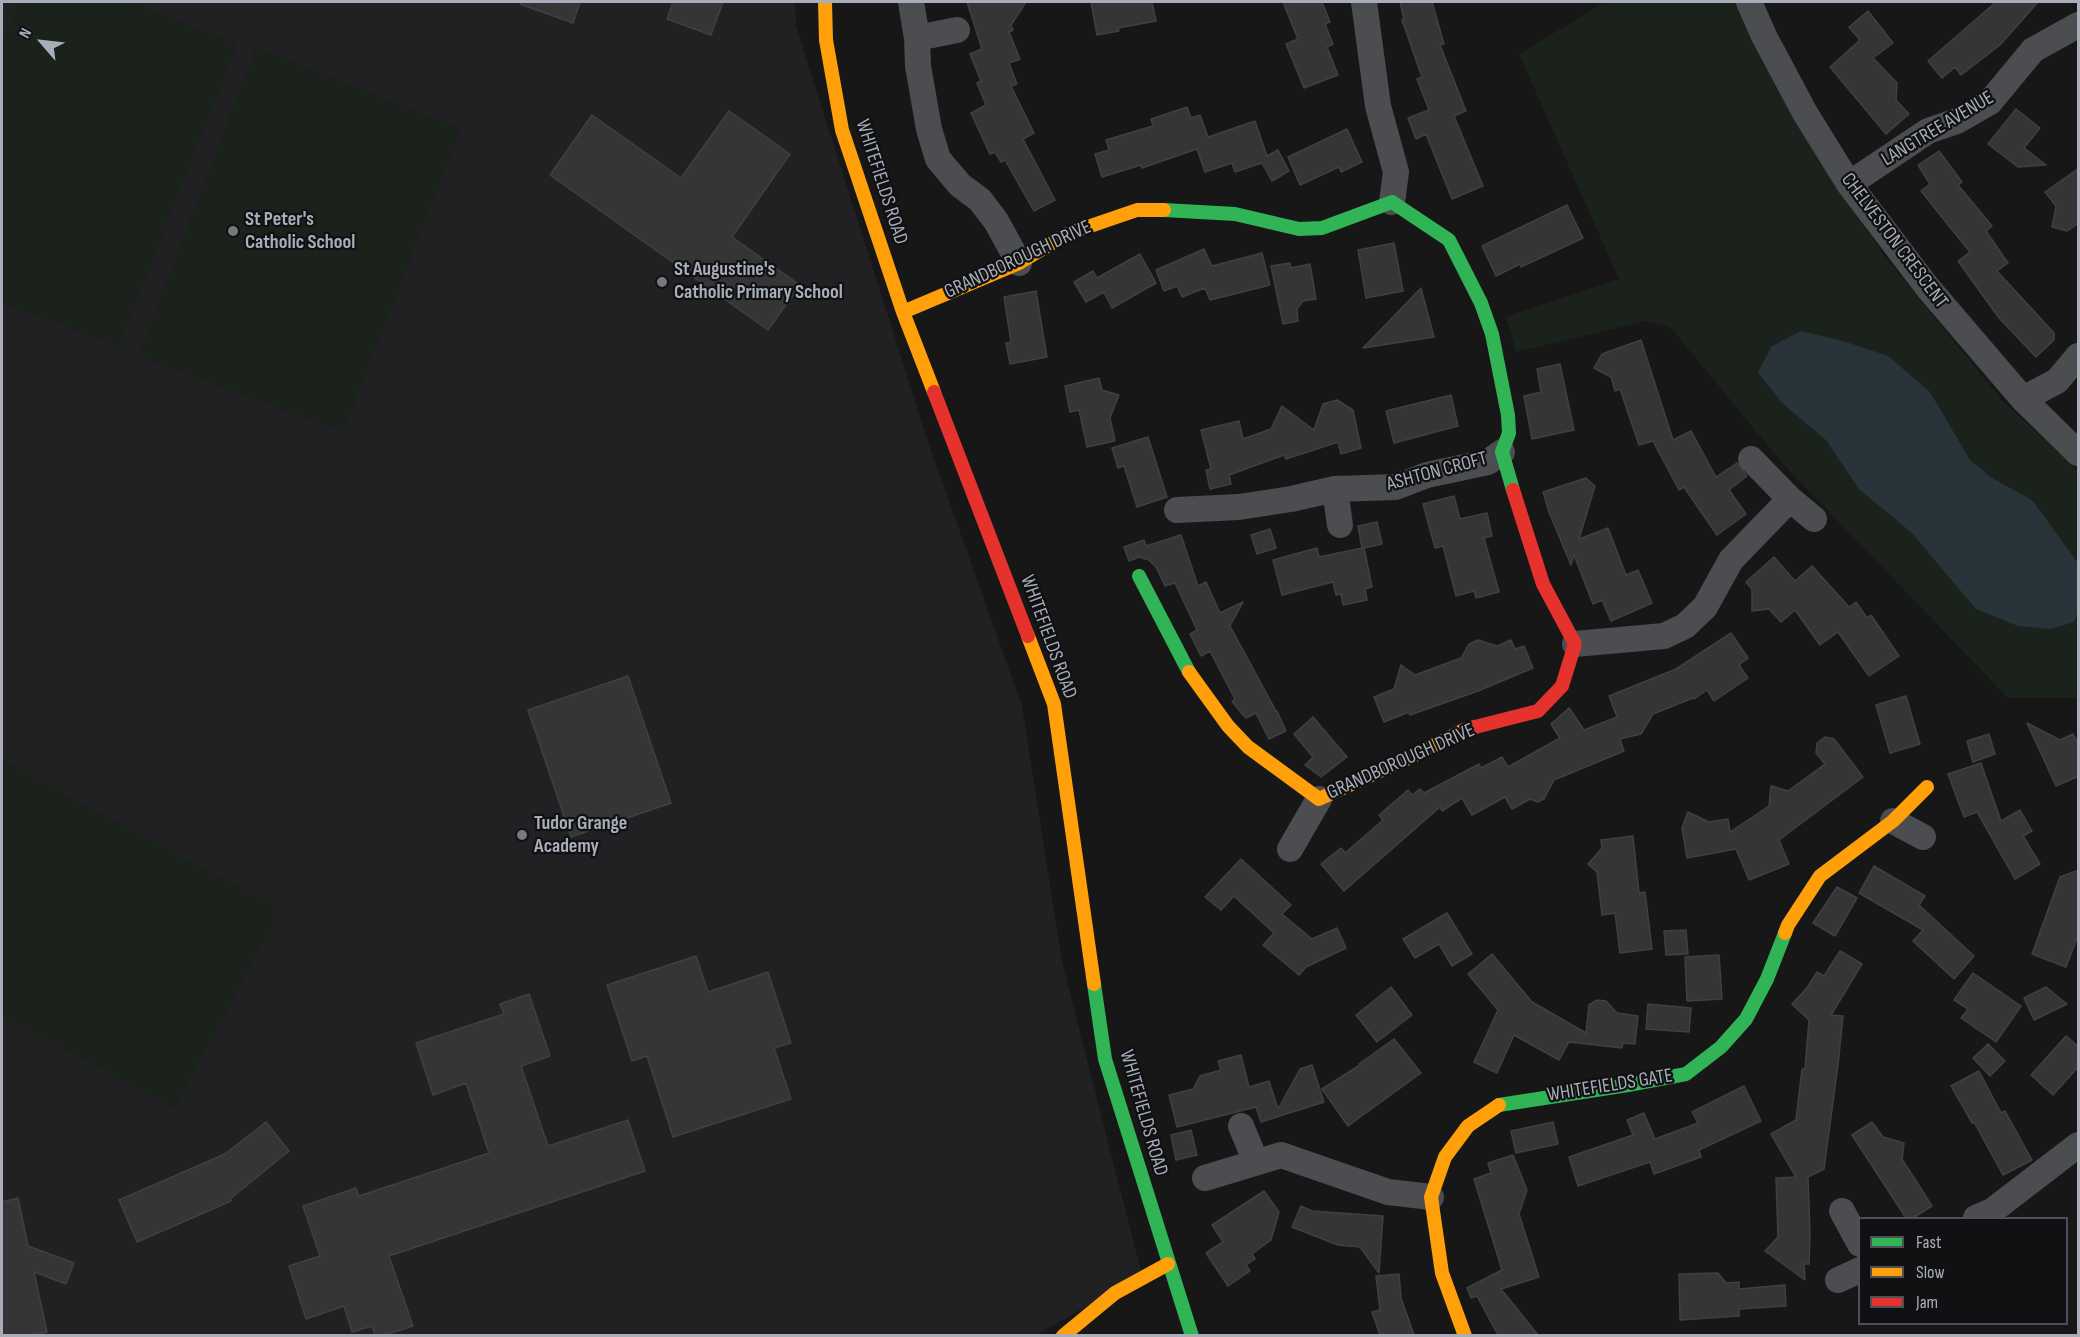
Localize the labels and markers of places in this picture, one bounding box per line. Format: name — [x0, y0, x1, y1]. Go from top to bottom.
place label: St Peter's Catholic School — [245, 208, 355, 255]
marker: St Peter's Catholic School — [226, 224, 240, 238]
place label: St Augustine's Catholic Primary School — [674, 258, 843, 305]
marker: St Augustine's Catholic Primary School — [655, 275, 669, 289]
place label: Tudor Grange Academy — [534, 812, 627, 859]
marker: Tudor Grange Academy — [515, 828, 529, 842]

